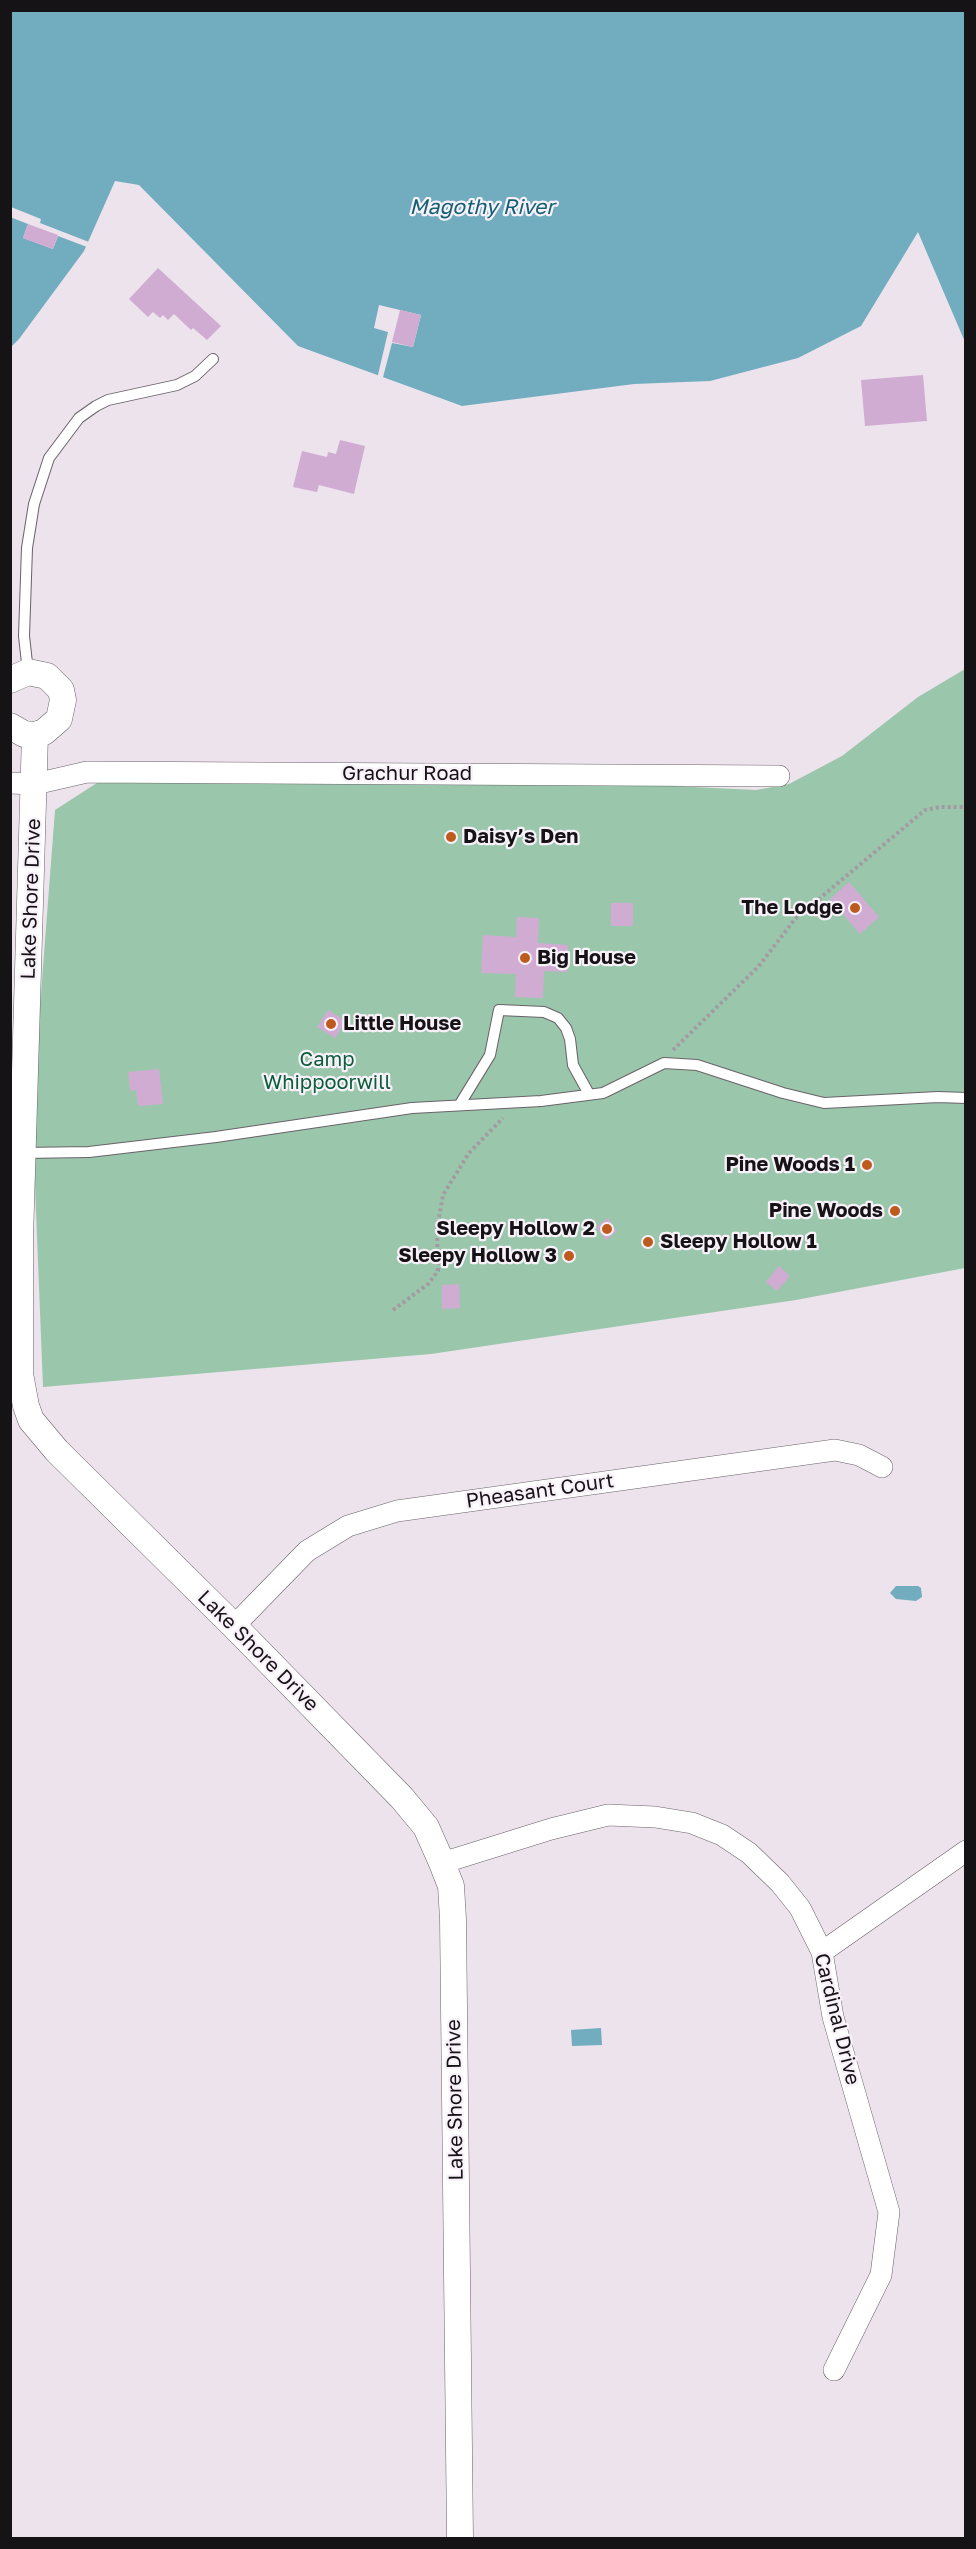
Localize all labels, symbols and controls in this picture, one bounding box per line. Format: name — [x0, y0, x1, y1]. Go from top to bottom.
water label: Magothy River — [410, 194, 554, 220]
street label: Grachur Road — [342, 762, 472, 786]
street label: Lake Shore Drive — [16, 818, 46, 980]
place label: Daisy’s Den — [463, 825, 578, 849]
marker: Daisy’s Den — [444, 830, 458, 844]
place label: The Lodge — [741, 896, 843, 920]
marker: The Lodge — [848, 901, 862, 915]
place label: Big House — [537, 946, 636, 970]
marker: Big House — [518, 951, 532, 965]
place label: Little House — [343, 1012, 461, 1036]
marker: Little House — [324, 1017, 338, 1031]
park label: Camp Whippoorwill — [263, 1048, 391, 1095]
place label: Pine Woods 1 — [725, 1153, 855, 1177]
marker: Pine Woods 1 — [860, 1158, 874, 1172]
place label: Pine Woods — [769, 1199, 883, 1223]
marker: Pine Woods — [888, 1204, 902, 1218]
place label: Sleepy Hollow 2 — [436, 1217, 595, 1241]
marker: Sleepy Hollow 2 — [600, 1222, 614, 1236]
place label: Sleepy Hollow 1 — [660, 1230, 817, 1254]
marker: Sleepy Hollow 1 — [641, 1235, 655, 1249]
place label: Sleepy Hollow 3 — [398, 1244, 557, 1268]
marker: Sleepy Hollow 3 — [562, 1249, 576, 1263]
street label: Pheasant Court — [464, 1469, 616, 1513]
street label: Lake Shore Drive — [193, 1586, 323, 1716]
street label: Cardinal Drive — [809, 1951, 865, 2087]
street label: Lake Shore Drive — [442, 2019, 468, 2181]

